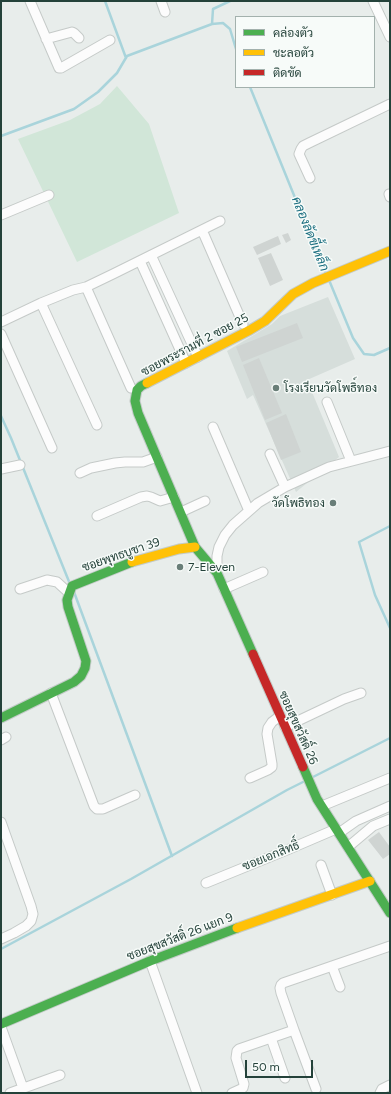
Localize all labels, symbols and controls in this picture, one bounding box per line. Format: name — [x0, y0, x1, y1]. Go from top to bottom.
legend — [235, 16, 375, 88]
text: คล่องตัว — [273, 26, 313, 40]
text: ชะลอตัว — [273, 46, 314, 60]
text: ติดขัด — [273, 66, 302, 80]
water label: คลองลัดขี้เหล็ก — [288, 194, 332, 274]
street label: ซอยพระรามที่ 2 ซอย 25 — [139, 311, 251, 379]
place label: โรงเรียนวัดโพธิ์ทอง — [284, 381, 377, 395]
marker: โรงเรียนวัดโพธิ์ทอง — [271, 383, 281, 393]
place label: วัดโพธิทอง — [272, 496, 325, 510]
marker: วัดโพธิทอง — [328, 498, 338, 508]
street label: ซอยพุทธบูชา 39 — [80, 535, 162, 575]
place label: 7-Eleven — [188, 560, 235, 574]
marker: 7-Eleven — [175, 562, 185, 572]
street label: ซอยสุขสวัสดิ์ 26 — [275, 689, 321, 767]
street label: ซอยเอกสิทธิ์ — [240, 838, 302, 874]
street label: ซอยสุขสวัสดิ์ 26 แยก 9 — [125, 910, 235, 964]
scale bar — [247, 1052, 315, 1078]
text: 50 m — [252, 1060, 280, 1074]

